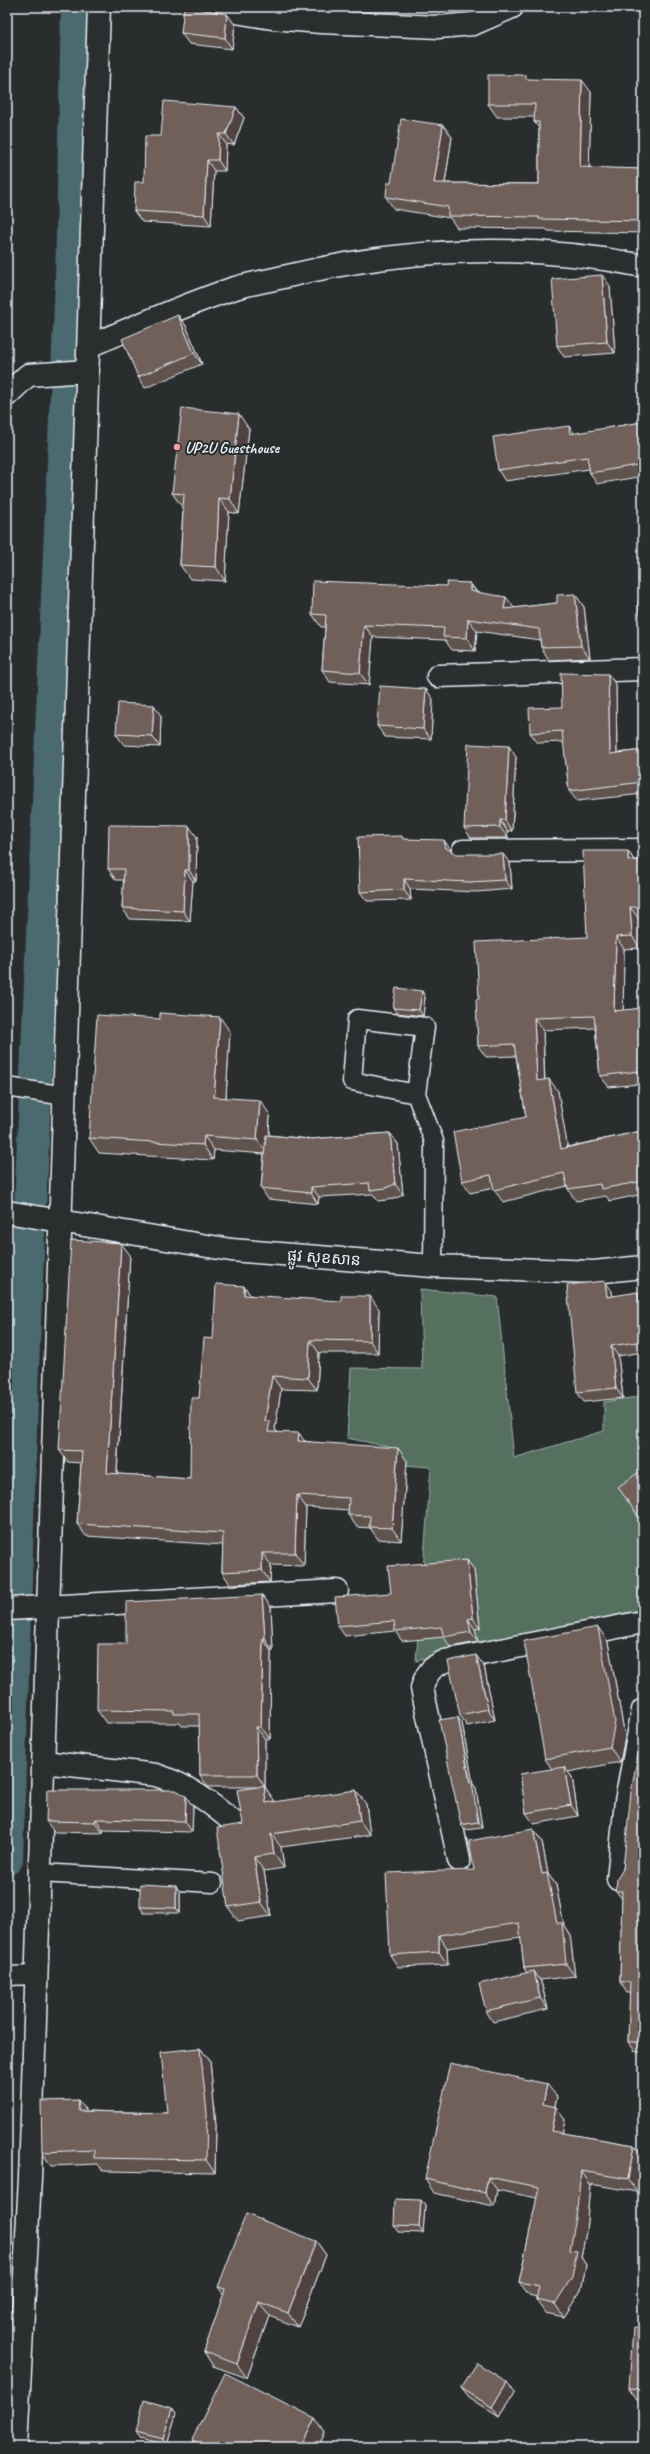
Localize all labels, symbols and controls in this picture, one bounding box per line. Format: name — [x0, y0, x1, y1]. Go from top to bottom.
place label: UP2U Guesthouse — [185, 438, 281, 458]
marker: UP2U Guesthouse — [172, 442, 182, 452]
street label: ផ្លូវ សុខសាន — [286, 1245, 361, 1274]

